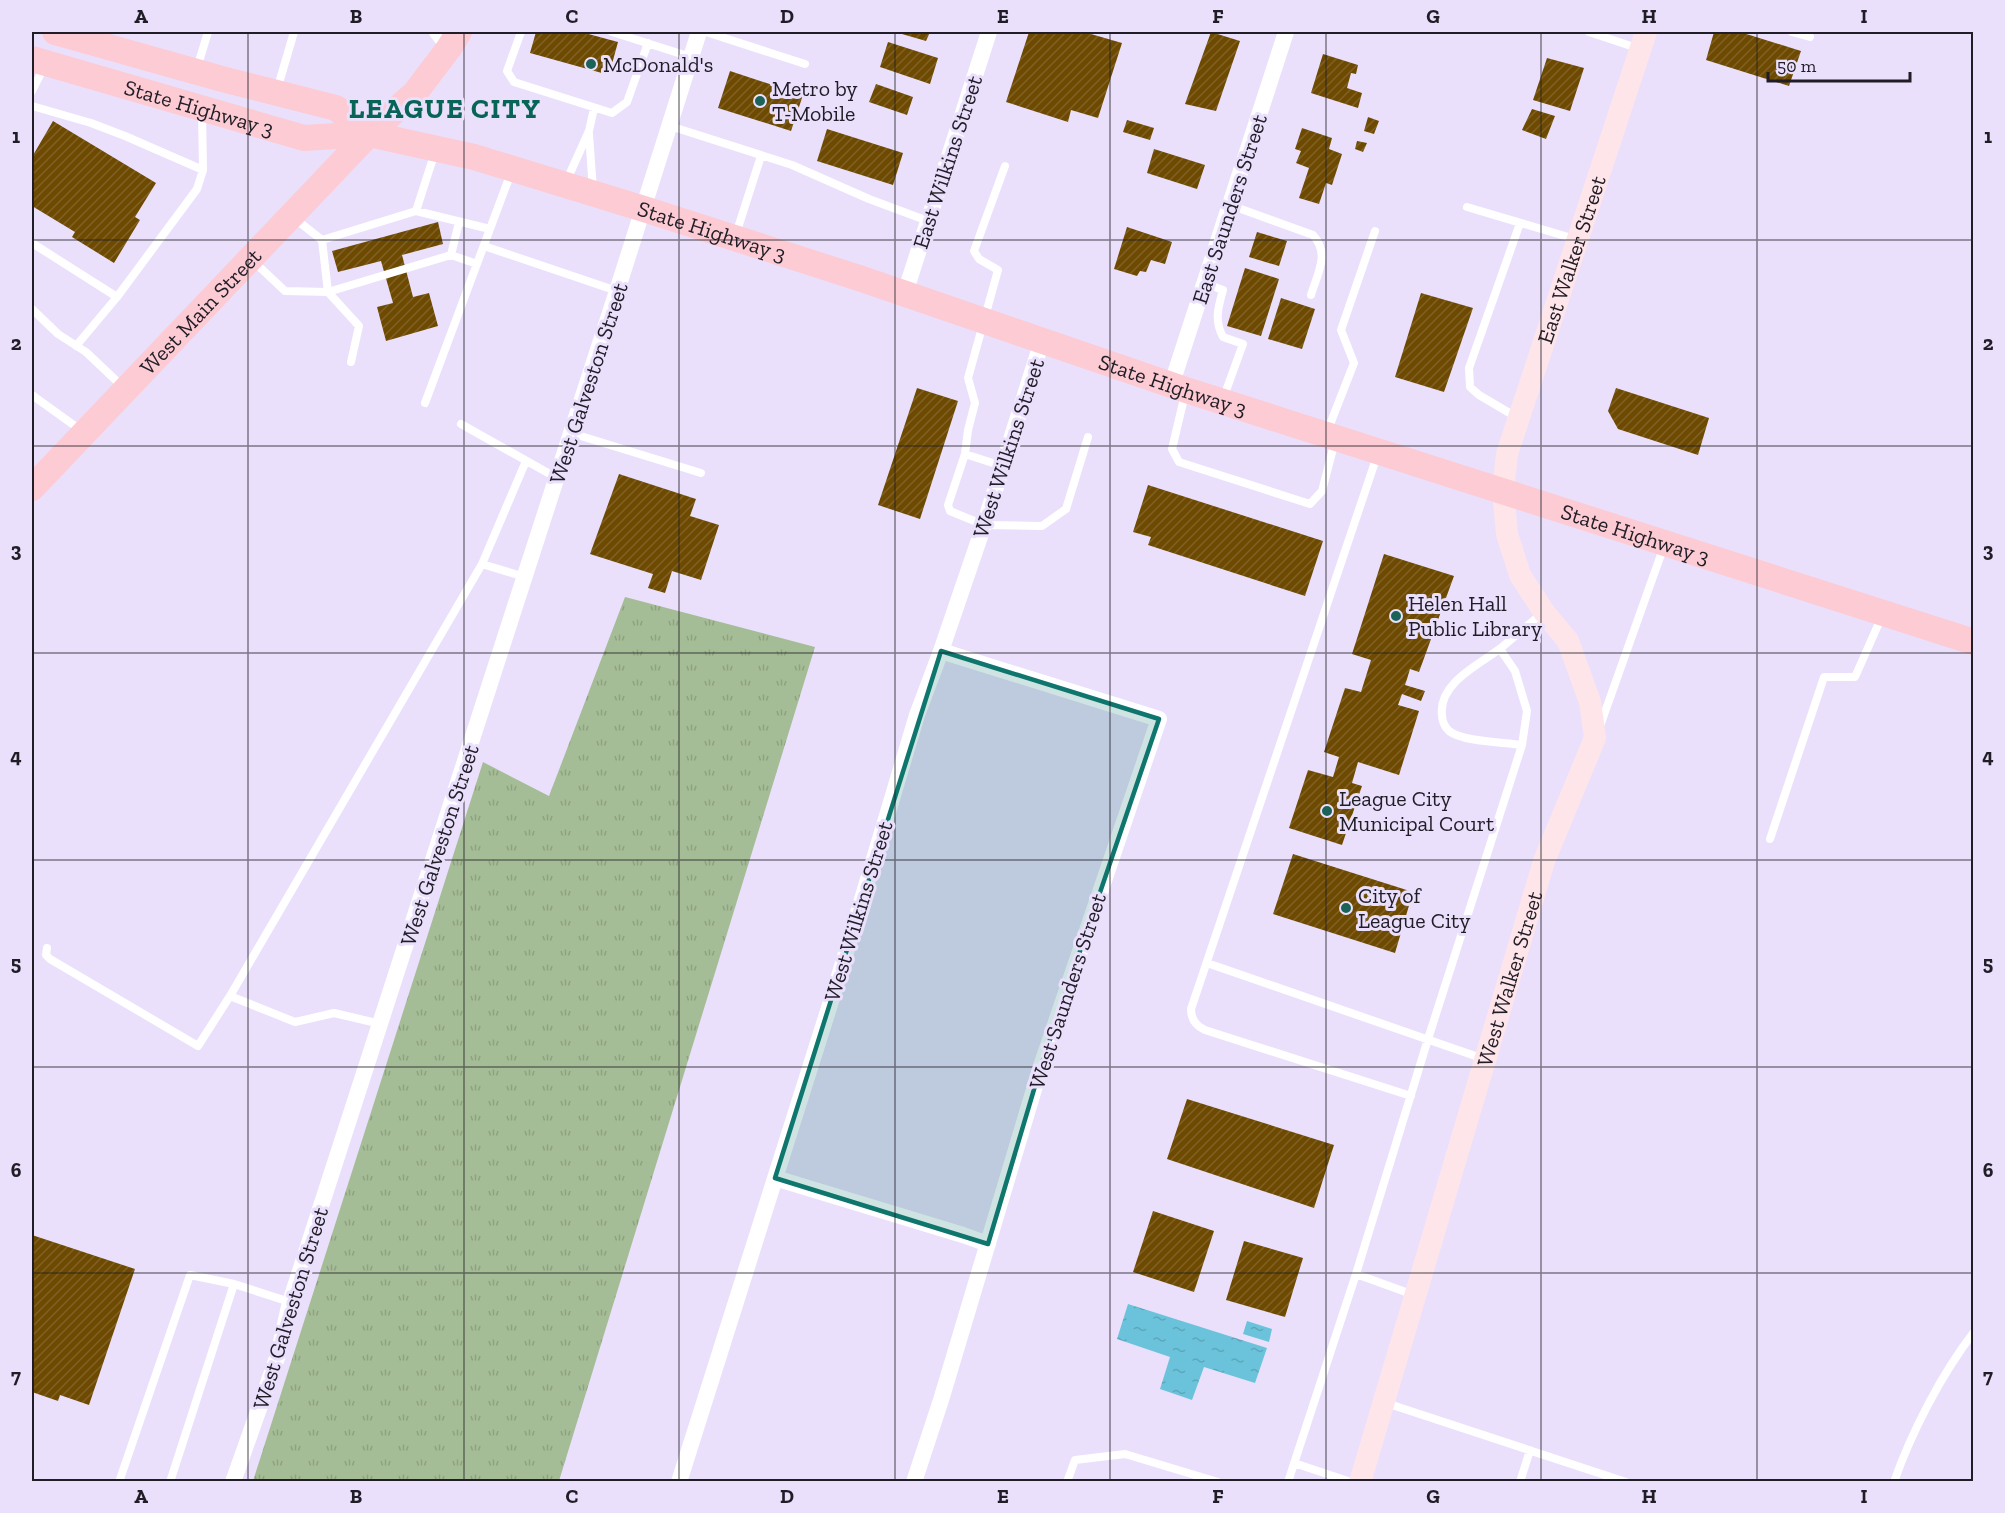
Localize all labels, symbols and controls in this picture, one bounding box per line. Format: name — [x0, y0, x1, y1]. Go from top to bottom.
text: A — [134, 4, 148, 28]
text: B — [350, 4, 362, 28]
text: C — [566, 4, 579, 28]
text: D — [780, 4, 794, 28]
text: E — [997, 4, 1009, 28]
text: F — [1212, 4, 1224, 28]
text: G — [1426, 4, 1440, 28]
text: H — [1641, 4, 1657, 28]
text: I — [1860, 4, 1868, 28]
scale bar — [1768, 45, 1910, 83]
place label: McDonald's — [603, 51, 713, 78]
text: 50 m — [1777, 55, 1817, 77]
marker: McDonald's — [584, 57, 598, 71]
street label: East Wilkins Street — [907, 71, 988, 252]
street label: State Highway 3 — [121, 74, 277, 143]
place label: Metro by T-Mobile — [772, 75, 858, 127]
district label: LEAGUE CITY — [349, 92, 541, 125]
marker: Metro by T-Mobile — [753, 94, 767, 108]
street label: East Saunders Street — [1186, 110, 1273, 307]
text: 1 — [12, 124, 20, 148]
text: 1 — [1984, 124, 1992, 148]
street label: East Walker Street — [1531, 171, 1612, 347]
street label: State Highway 3 — [634, 195, 789, 268]
street label: West Main Street — [134, 242, 268, 380]
street label: West Galveston Street — [543, 278, 634, 487]
text: 2 — [11, 331, 22, 355]
text: 2 — [1983, 331, 1994, 355]
street label: State Highway 3 — [1095, 348, 1250, 423]
street label: West Wilkins Street — [967, 354, 1050, 541]
street label: State Highway 3 — [1558, 498, 1713, 571]
text: 3 — [11, 538, 22, 562]
text: 3 — [1983, 538, 1994, 562]
place label: Helen Hall Public Library — [1408, 590, 1543, 642]
marker: Helen Hall Public Library — [1389, 609, 1403, 623]
street label: West Galveston Street — [394, 740, 485, 949]
text: 4 — [10, 744, 22, 768]
text: 4 — [1982, 744, 1994, 768]
place label: League City Municipal Court — [1339, 785, 1495, 837]
marker: League City Municipal Court — [1320, 804, 1334, 818]
street label: West Wilkins Street — [818, 817, 899, 1004]
place label: City of League City — [1358, 882, 1471, 934]
street label: West Walker Street — [1471, 887, 1549, 1070]
street label: West Saunders Street — [1023, 889, 1112, 1092]
marker: City of League City — [1339, 901, 1353, 915]
text: 5 — [11, 951, 21, 975]
text: 5 — [1983, 951, 1993, 975]
text: 6 — [11, 1158, 22, 1182]
text: 6 — [1983, 1158, 1994, 1182]
street label: West Galveston Street — [247, 1203, 334, 1412]
text: 7 — [11, 1364, 21, 1388]
text: 7 — [1983, 1364, 1993, 1388]
text: A — [134, 1484, 148, 1508]
text: B — [350, 1484, 362, 1508]
text: C — [566, 1484, 579, 1508]
text: D — [780, 1484, 794, 1508]
text: E — [997, 1484, 1009, 1508]
text: F — [1212, 1484, 1224, 1508]
text: G — [1426, 1484, 1440, 1508]
text: H — [1641, 1484, 1657, 1508]
text: I — [1860, 1484, 1868, 1508]

